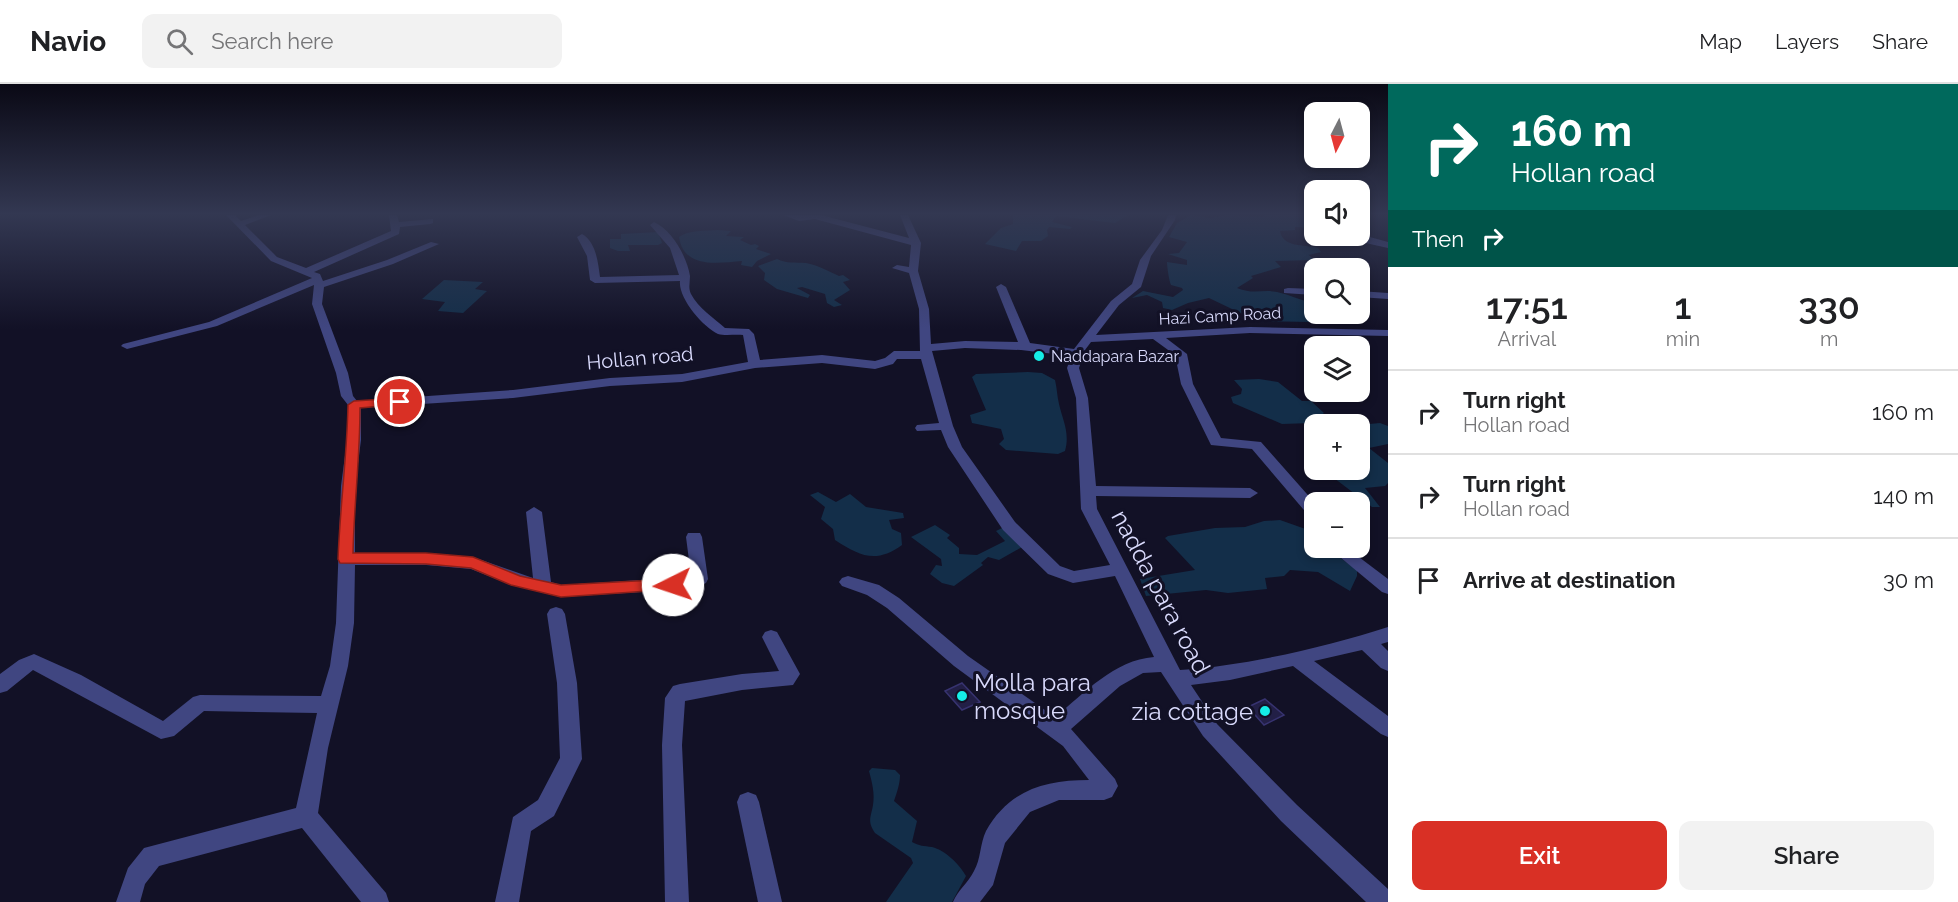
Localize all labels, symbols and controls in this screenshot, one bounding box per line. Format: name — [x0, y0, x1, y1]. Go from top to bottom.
search box — [142, 14, 562, 68]
text: Navio — [30, 25, 106, 58]
icon: search — [163, 25, 196, 58]
text: Search here — [211, 28, 333, 54]
text: Map — [1699, 29, 1742, 54]
text: Layers — [1775, 29, 1839, 54]
text: Share — [1872, 29, 1928, 54]
north arrow — [1304, 102, 1370, 168]
map controls — [1304, 102, 1370, 558]
text: 160 m — [1511, 107, 1632, 156]
icon: right — [1412, 108, 1490, 186]
text: Hollan road — [1511, 157, 1655, 188]
button: sound — [1304, 180, 1370, 246]
icon: right — [1476, 222, 1509, 255]
text: Then — [1412, 226, 1464, 252]
button: search — [1304, 258, 1370, 324]
text: 17:51 — [1486, 285, 1568, 327]
text: 1 — [1674, 285, 1691, 327]
text: 330 — [1798, 285, 1860, 327]
street label: Hazi Camp Road — [1158, 303, 1282, 329]
text: Arrival — [1498, 327, 1556, 351]
text: min — [1666, 327, 1700, 351]
text: m — [1820, 327, 1838, 351]
button: layers — [1304, 336, 1370, 402]
street label: Hollan road — [586, 341, 694, 375]
place label: Naddapara Bazar — [1051, 347, 1180, 366]
marker: Naddapara Bazar — [1032, 349, 1046, 363]
pin — [374, 376, 425, 427]
icon: arrive — [383, 385, 416, 418]
text: Turn right — [1463, 387, 1566, 413]
icon: right — [1412, 396, 1445, 429]
text: 160 m — [1872, 399, 1934, 425]
text: Hollan road — [1463, 413, 1570, 437]
button: + — [1304, 414, 1370, 480]
text: Turn right — [1463, 471, 1566, 497]
icon: right — [1412, 480, 1445, 513]
text: 140 m — [1873, 483, 1934, 509]
button: − — [1304, 492, 1370, 558]
text: Hollan road — [1463, 497, 1570, 521]
street label: nadda para road — [1105, 505, 1217, 679]
position arrow — [641, 553, 705, 617]
icon: arrive — [1412, 564, 1445, 597]
text: Arrive at destination — [1463, 567, 1676, 593]
text: 30 m — [1883, 567, 1934, 593]
place label: Molla para mosque — [974, 668, 1091, 725]
marker: Molla para mosque — [955, 689, 969, 703]
place label: zia cottage — [1132, 697, 1253, 726]
marker: zia cottage — [1258, 704, 1272, 718]
button: Exit — [1412, 821, 1667, 890]
button: Share — [1679, 821, 1934, 890]

